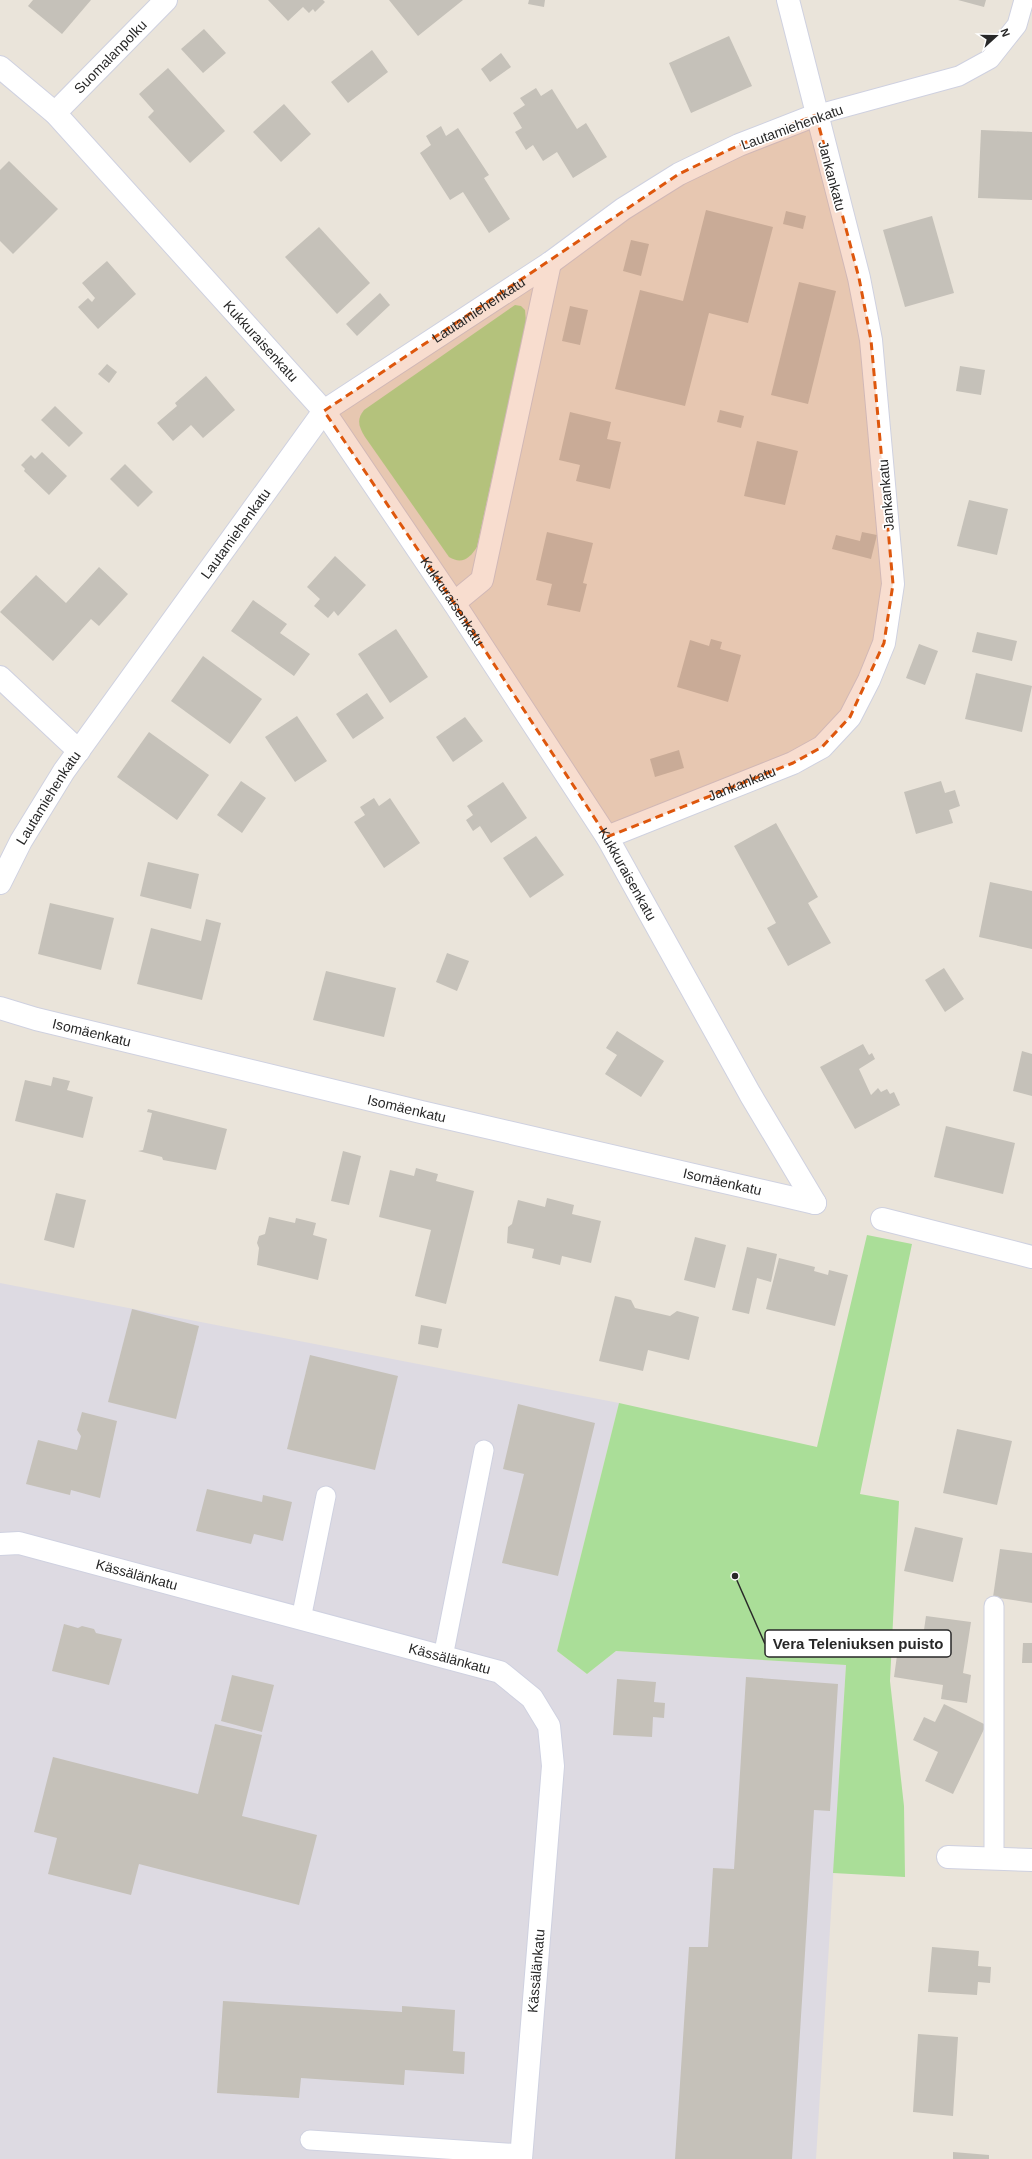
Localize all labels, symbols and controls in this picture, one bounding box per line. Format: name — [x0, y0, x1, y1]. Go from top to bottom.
north arrow — [976, 16, 1016, 56]
street label: Suomalanpolku — [71, 17, 150, 97]
text: N — [998, 27, 1012, 38]
street label: Lautamiehenkatu — [739, 101, 845, 153]
street label: Jankankatu — [815, 139, 849, 213]
street label: Lautamiehenkatu — [429, 274, 528, 346]
street label: Kukkuraisenkatu — [220, 297, 302, 385]
street label: Jankankatu — [875, 459, 897, 531]
street label: Lautamiehenkatu — [198, 485, 273, 582]
street label: Kukkuraisenkatu — [417, 554, 488, 649]
street label: Lautamiehenkatu — [13, 748, 84, 848]
street label: Jankankatu — [705, 763, 778, 804]
street label: Kukkuraisenkatu — [595, 825, 660, 923]
street label: Isomäenkatu — [51, 1015, 133, 1050]
street label: Isomäenkatu — [366, 1091, 448, 1126]
street label: Isomäenkatu — [681, 1165, 763, 1198]
street label: Kässälänkatu — [94, 1556, 180, 1593]
callout: Vera Teleniuksen puisto — [765, 1630, 951, 1657]
text: Vera Teleniuksen puisto — [773, 1635, 943, 1652]
street label: Kässälänkatu — [407, 1640, 492, 1677]
street label: Kässälänkatu — [524, 1928, 548, 2014]

